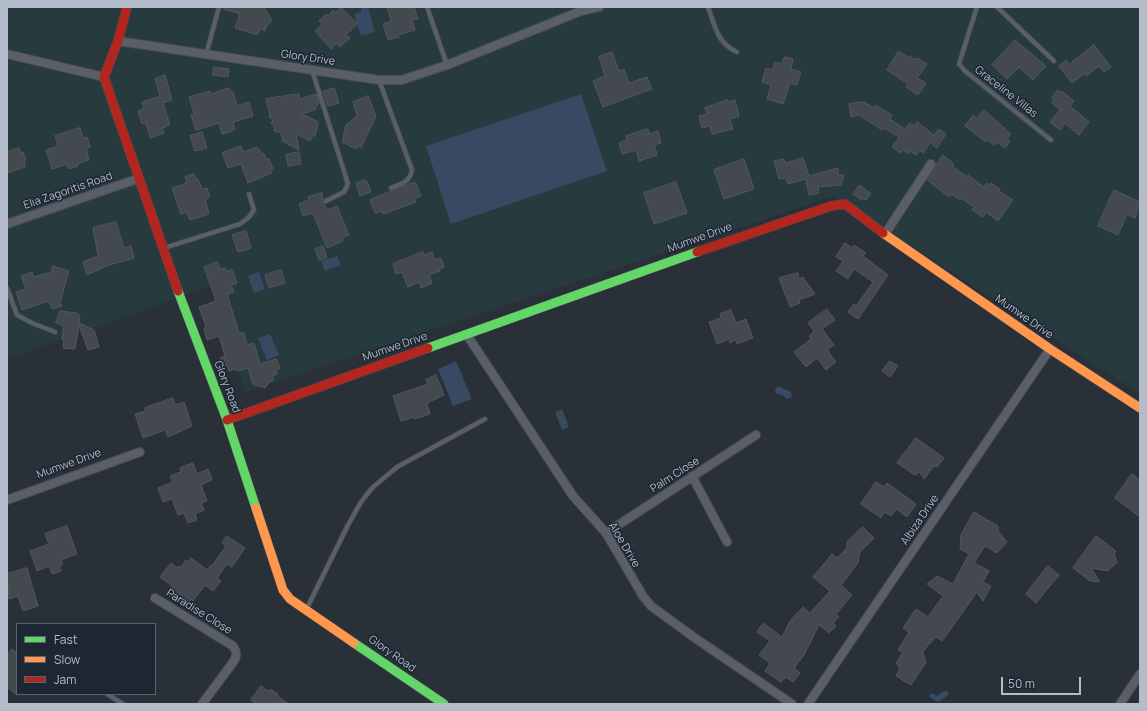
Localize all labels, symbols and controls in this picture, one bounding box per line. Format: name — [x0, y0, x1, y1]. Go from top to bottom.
street label: Glory Drive — [280, 48, 336, 68]
street label: Graceline Villas — [972, 63, 1040, 121]
street label: Elia Zagoritis Road — [22, 170, 114, 212]
street label: Mumwe Drive — [666, 220, 734, 256]
street label: Mumwe Drive — [992, 292, 1056, 342]
street label: Mumwe Drive — [361, 330, 429, 364]
street label: Glory Road — [211, 359, 243, 415]
street label: Mumwe Drive — [35, 446, 103, 482]
street label: Palm Close — [648, 454, 702, 496]
street label: Albiza Drive — [898, 492, 942, 548]
street label: Aloe Drive — [605, 520, 643, 570]
street label: Paradise Close — [164, 587, 234, 637]
legend — [16, 623, 156, 695]
text: Fast — [54, 631, 78, 648]
street label: Glory Road — [366, 633, 418, 675]
text: Slow — [54, 651, 80, 668]
scale bar — [1003, 669, 1083, 695]
text: Jam — [54, 671, 76, 688]
text: 50 m — [1008, 675, 1035, 692]

